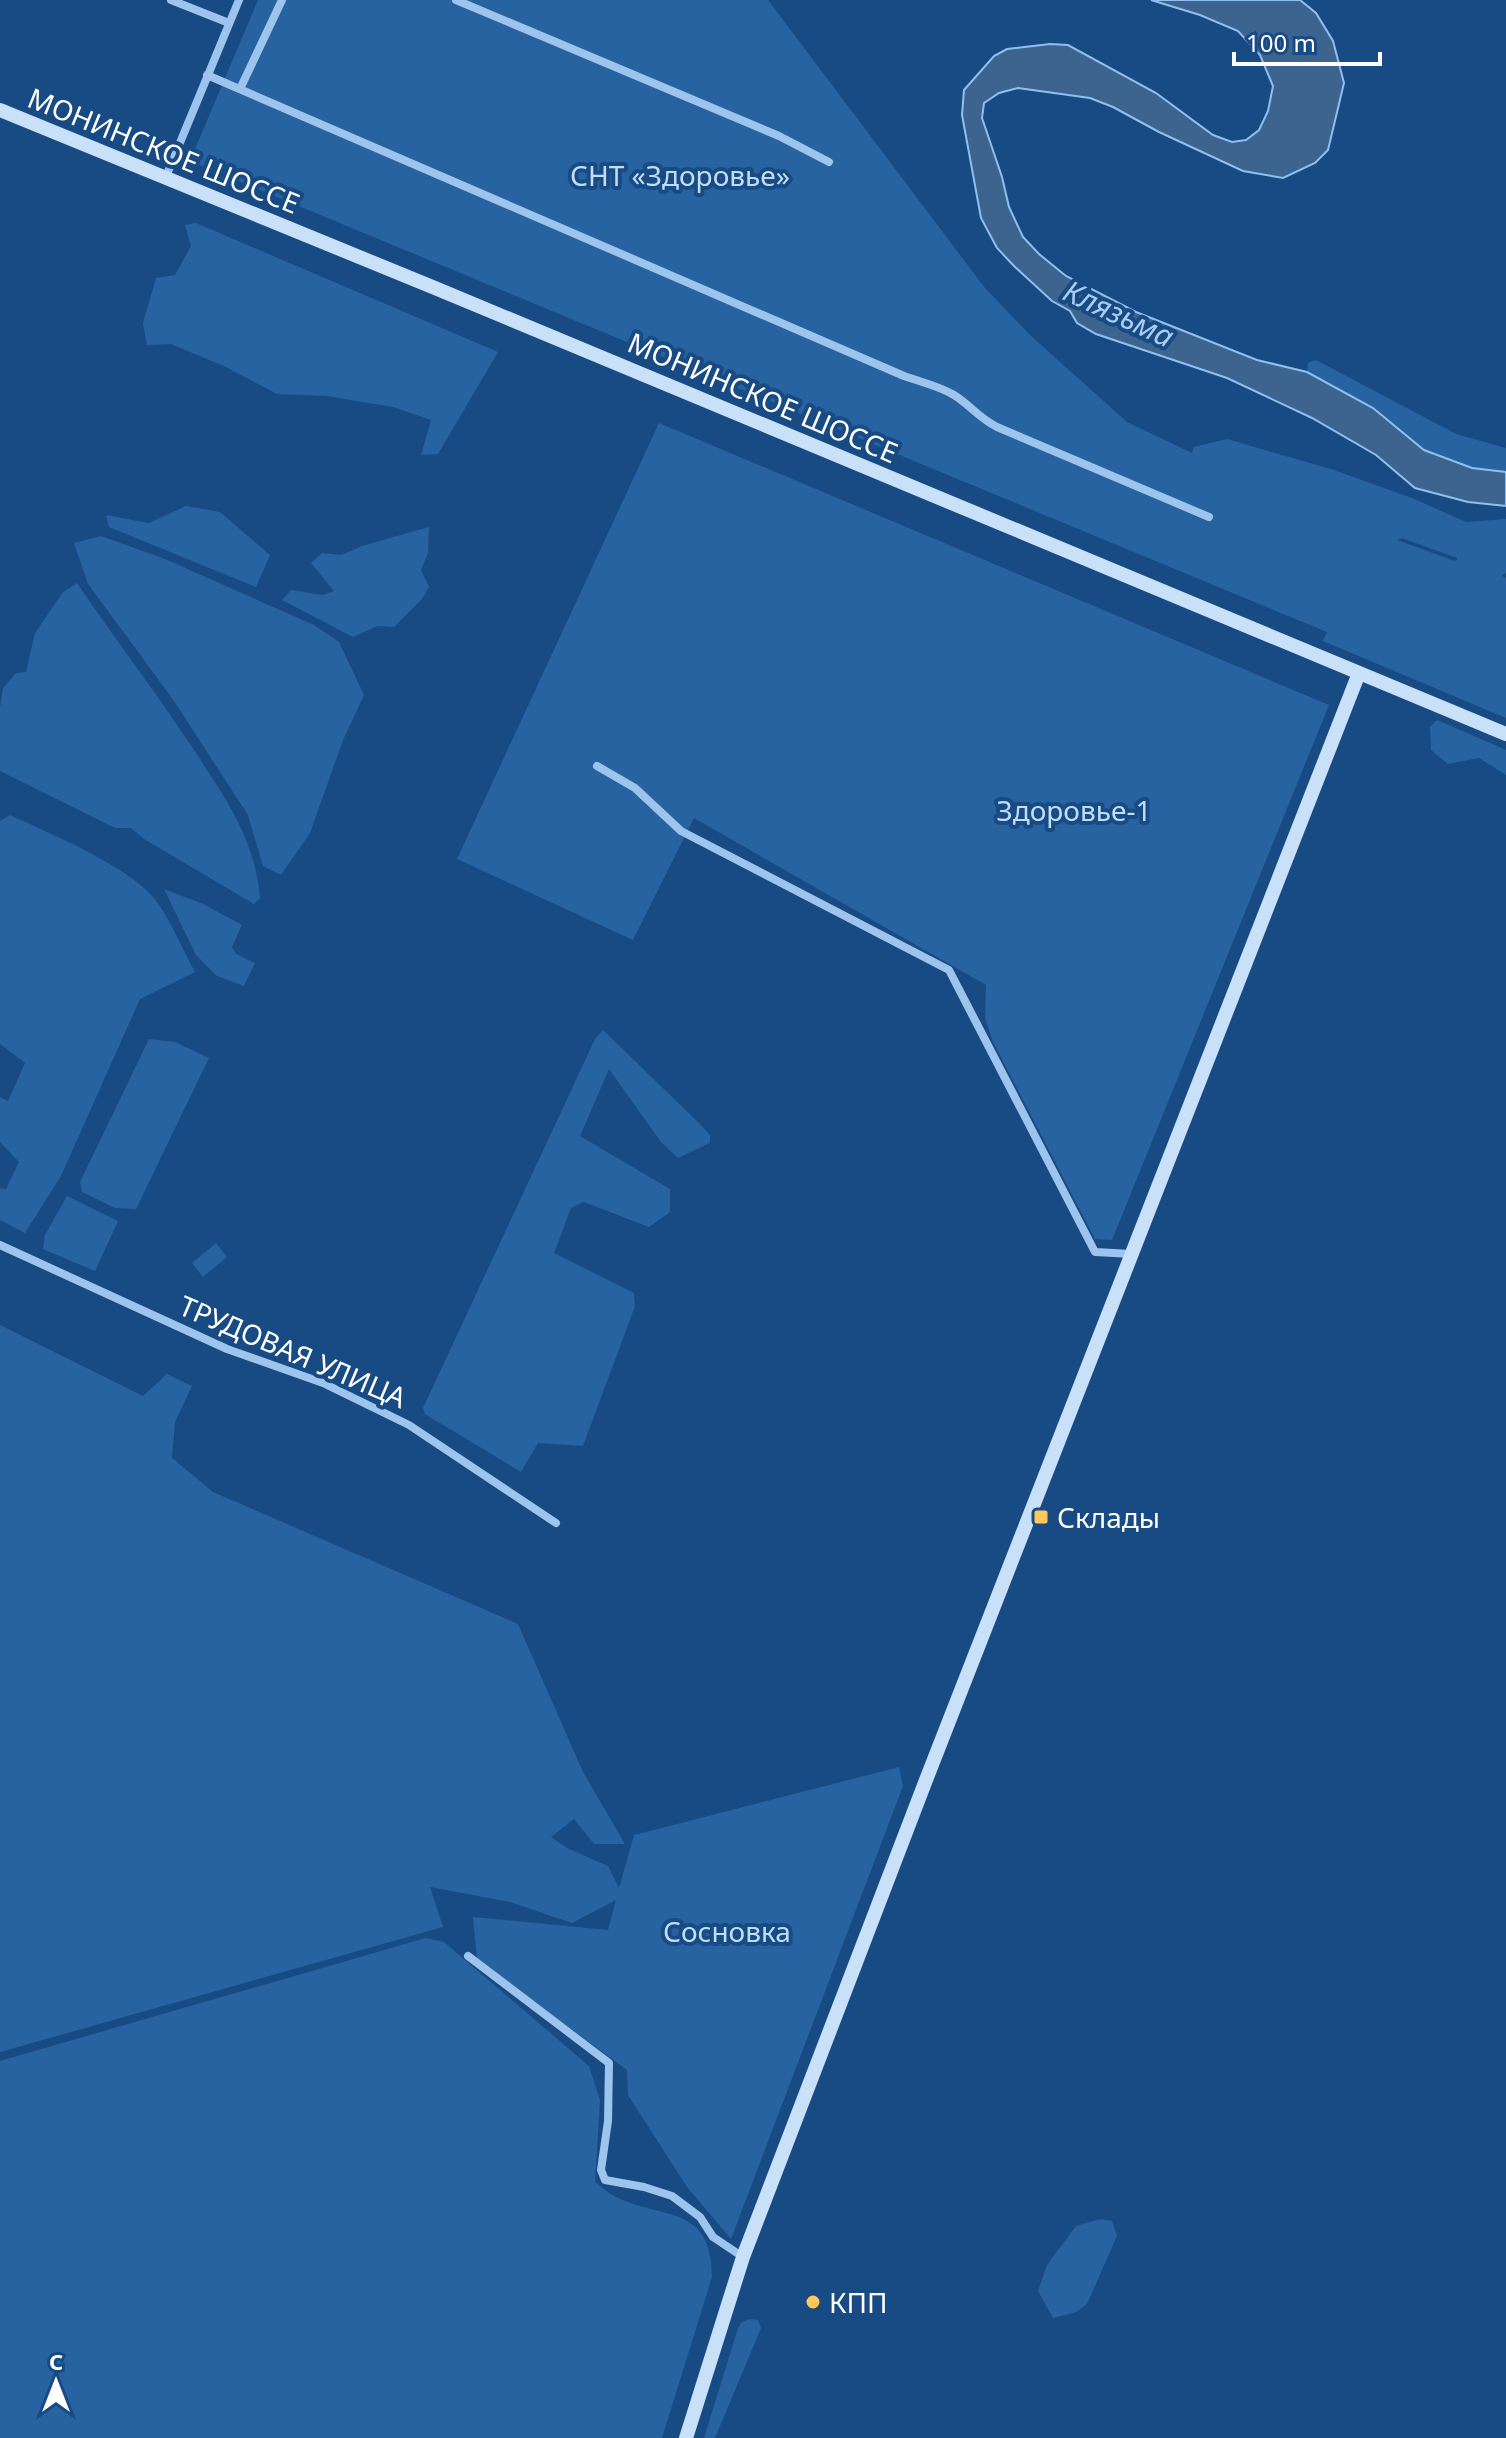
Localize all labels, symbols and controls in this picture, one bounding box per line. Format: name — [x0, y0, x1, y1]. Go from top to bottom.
scale bar — [1234, 16, 1380, 66]
text: 100 m — [1246, 26, 1316, 59]
street label: МОНИНСКОЕ ШОССЕ — [23, 78, 305, 222]
park label: СНТ «Здоровье» — [570, 156, 790, 194]
water label: Клязьма — [1057, 270, 1181, 356]
street label: МОНИНСКОЕ ШОССЕ — [622, 323, 904, 471]
park label: Здоровье-1 — [997, 791, 1151, 829]
street label: ТРУДОВАЯ УЛИЦА — [174, 1286, 413, 1416]
place label: Склады — [1057, 1498, 1160, 1536]
marker: Склады — [1032, 1508, 1050, 1526]
park label: Сосновка — [663, 1912, 791, 1950]
place label: КПП — [829, 2283, 888, 2321]
marker: КПП — [804, 2293, 822, 2311]
north arrow — [16, 2342, 96, 2422]
text: С — [49, 2346, 63, 2376]

